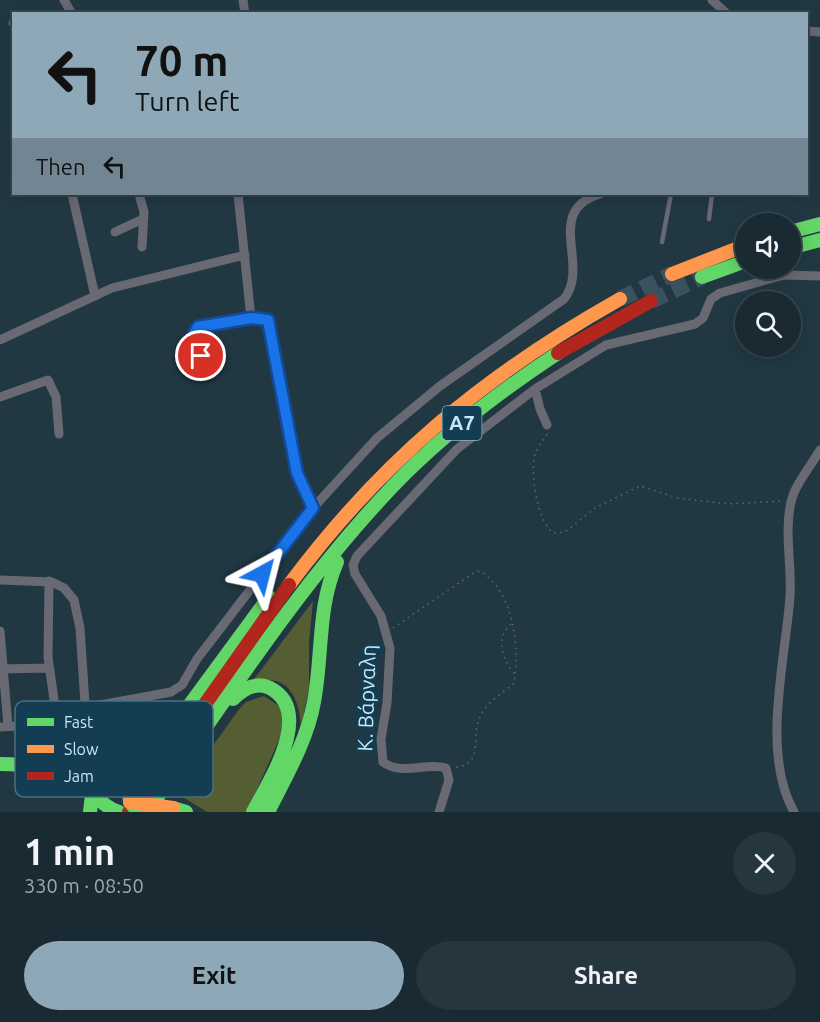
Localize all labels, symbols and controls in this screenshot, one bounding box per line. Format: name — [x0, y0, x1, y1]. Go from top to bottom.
icon: left — [36, 36, 114, 114]
text: 70 m — [135, 37, 229, 84]
text: Turn left — [135, 86, 239, 116]
icon: left — [98, 150, 131, 183]
text: Then — [36, 154, 86, 179]
map controls — [735, 213, 801, 357]
button: sound — [735, 213, 801, 279]
button: search — [735, 291, 801, 357]
pin — [175, 330, 226, 381]
icon: arrive — [184, 339, 217, 372]
road number: Α7 — [442, 406, 482, 440]
position arrow — [230, 542, 294, 606]
street label: Κ. Βάρναλη — [352, 644, 380, 752]
legend — [15, 701, 213, 797]
text: Fast — [64, 713, 94, 731]
text: Slow — [64, 740, 99, 758]
text: Jam — [64, 767, 94, 785]
text: 1 min — [24, 831, 115, 872]
button: close — [733, 832, 796, 895]
text: 330 m · 08:50 — [24, 874, 144, 897]
button: Exit — [24, 941, 404, 1010]
button: Share — [416, 941, 796, 1010]

